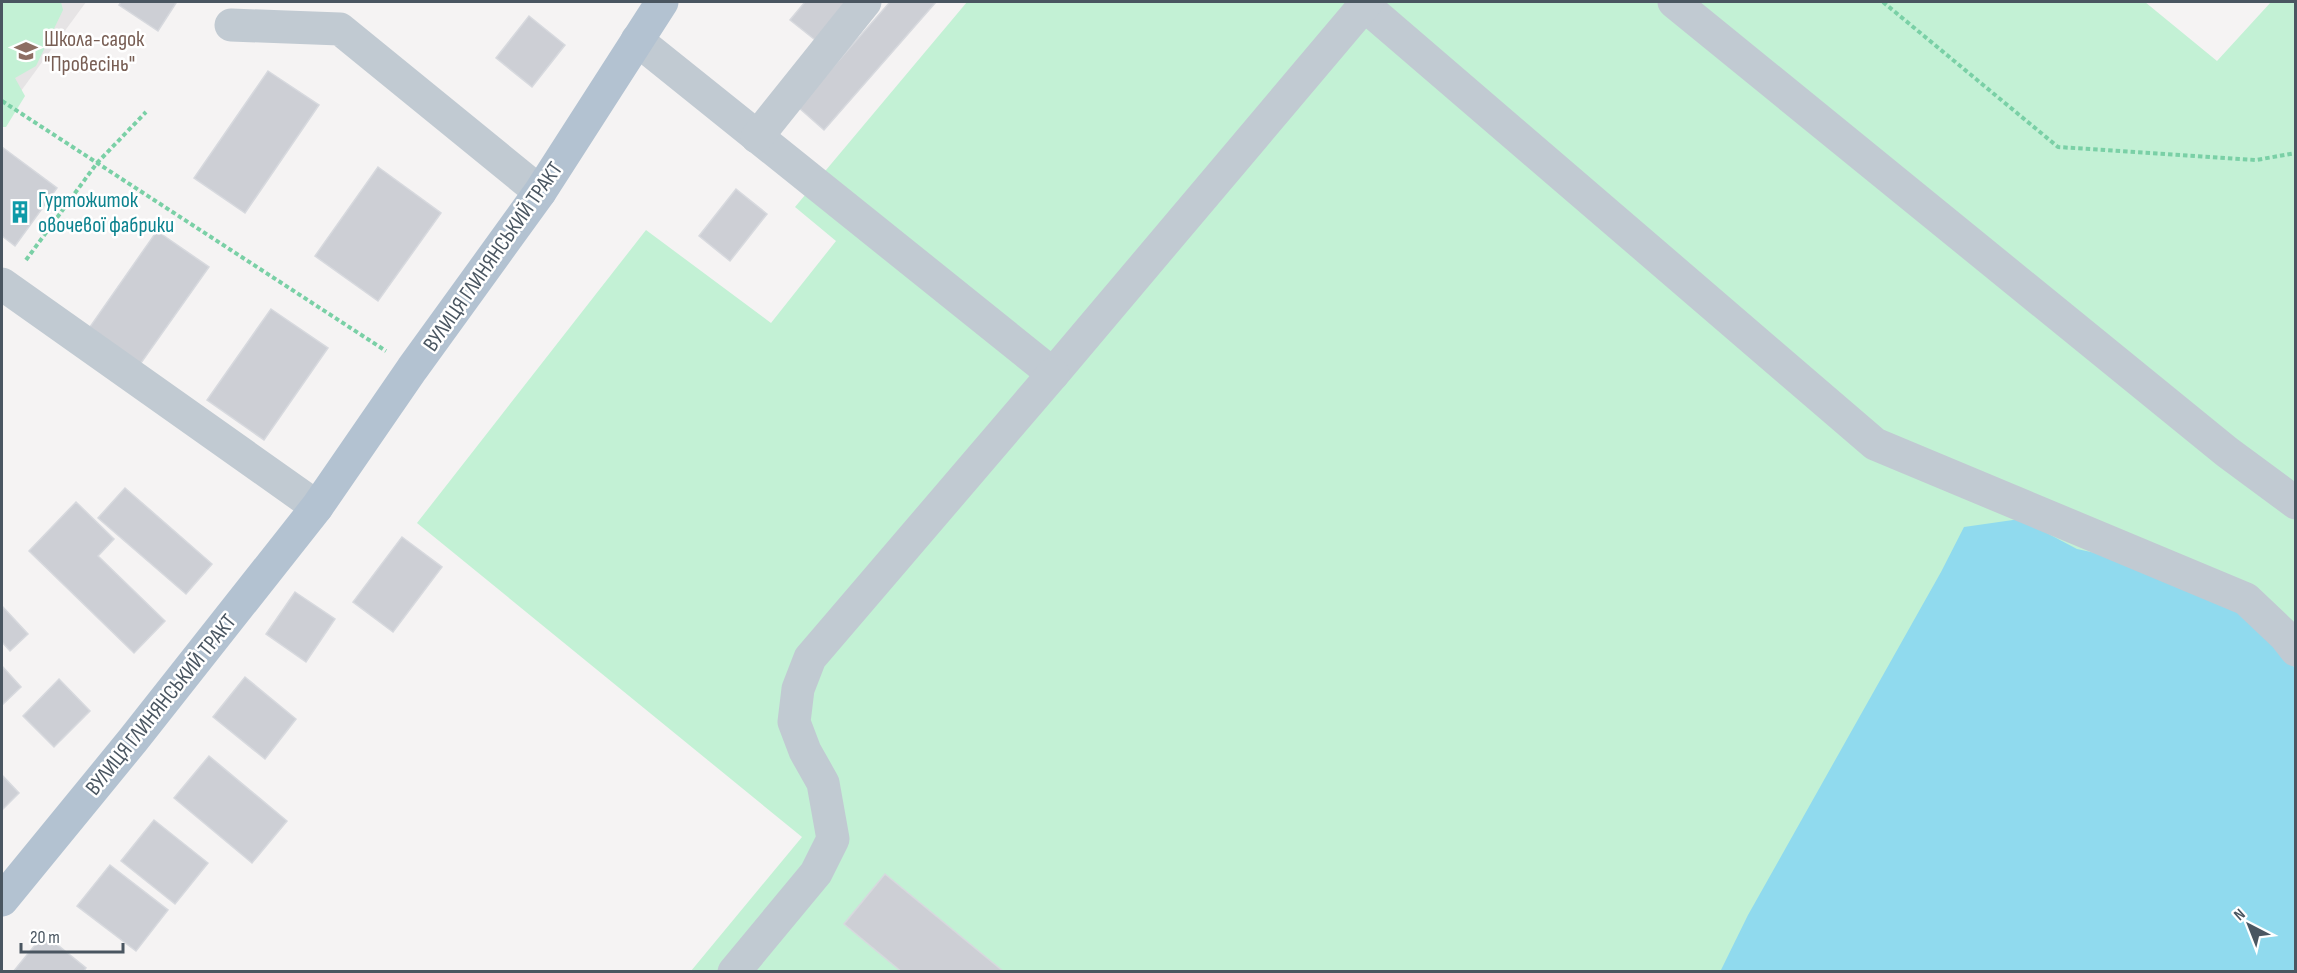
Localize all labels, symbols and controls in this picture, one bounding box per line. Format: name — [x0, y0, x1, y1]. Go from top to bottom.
place label: Школа-садок "Провесінь" — [44, 26, 145, 78]
school or university icon: Школа-садок "Провесінь" — [13, 38, 39, 64]
street label: ВУЛИЦЯ ГЛИНЯНСЬКИЙ ТРАКТ — [418, 157, 569, 357]
place label: Гуртожиток овочевої фабрики — [38, 187, 174, 239]
building icon: Гуртожиток овочевої фабрики — [7, 199, 33, 225]
street label: ВУЛИЦЯ ГЛИНЯНСЬКИЙ ТРАКТ — [80, 609, 242, 801]
north arrow — [2219, 895, 2279, 955]
text: N — [2230, 905, 2249, 925]
scale bar — [21, 916, 123, 954]
text: 20 m — [30, 927, 60, 948]

